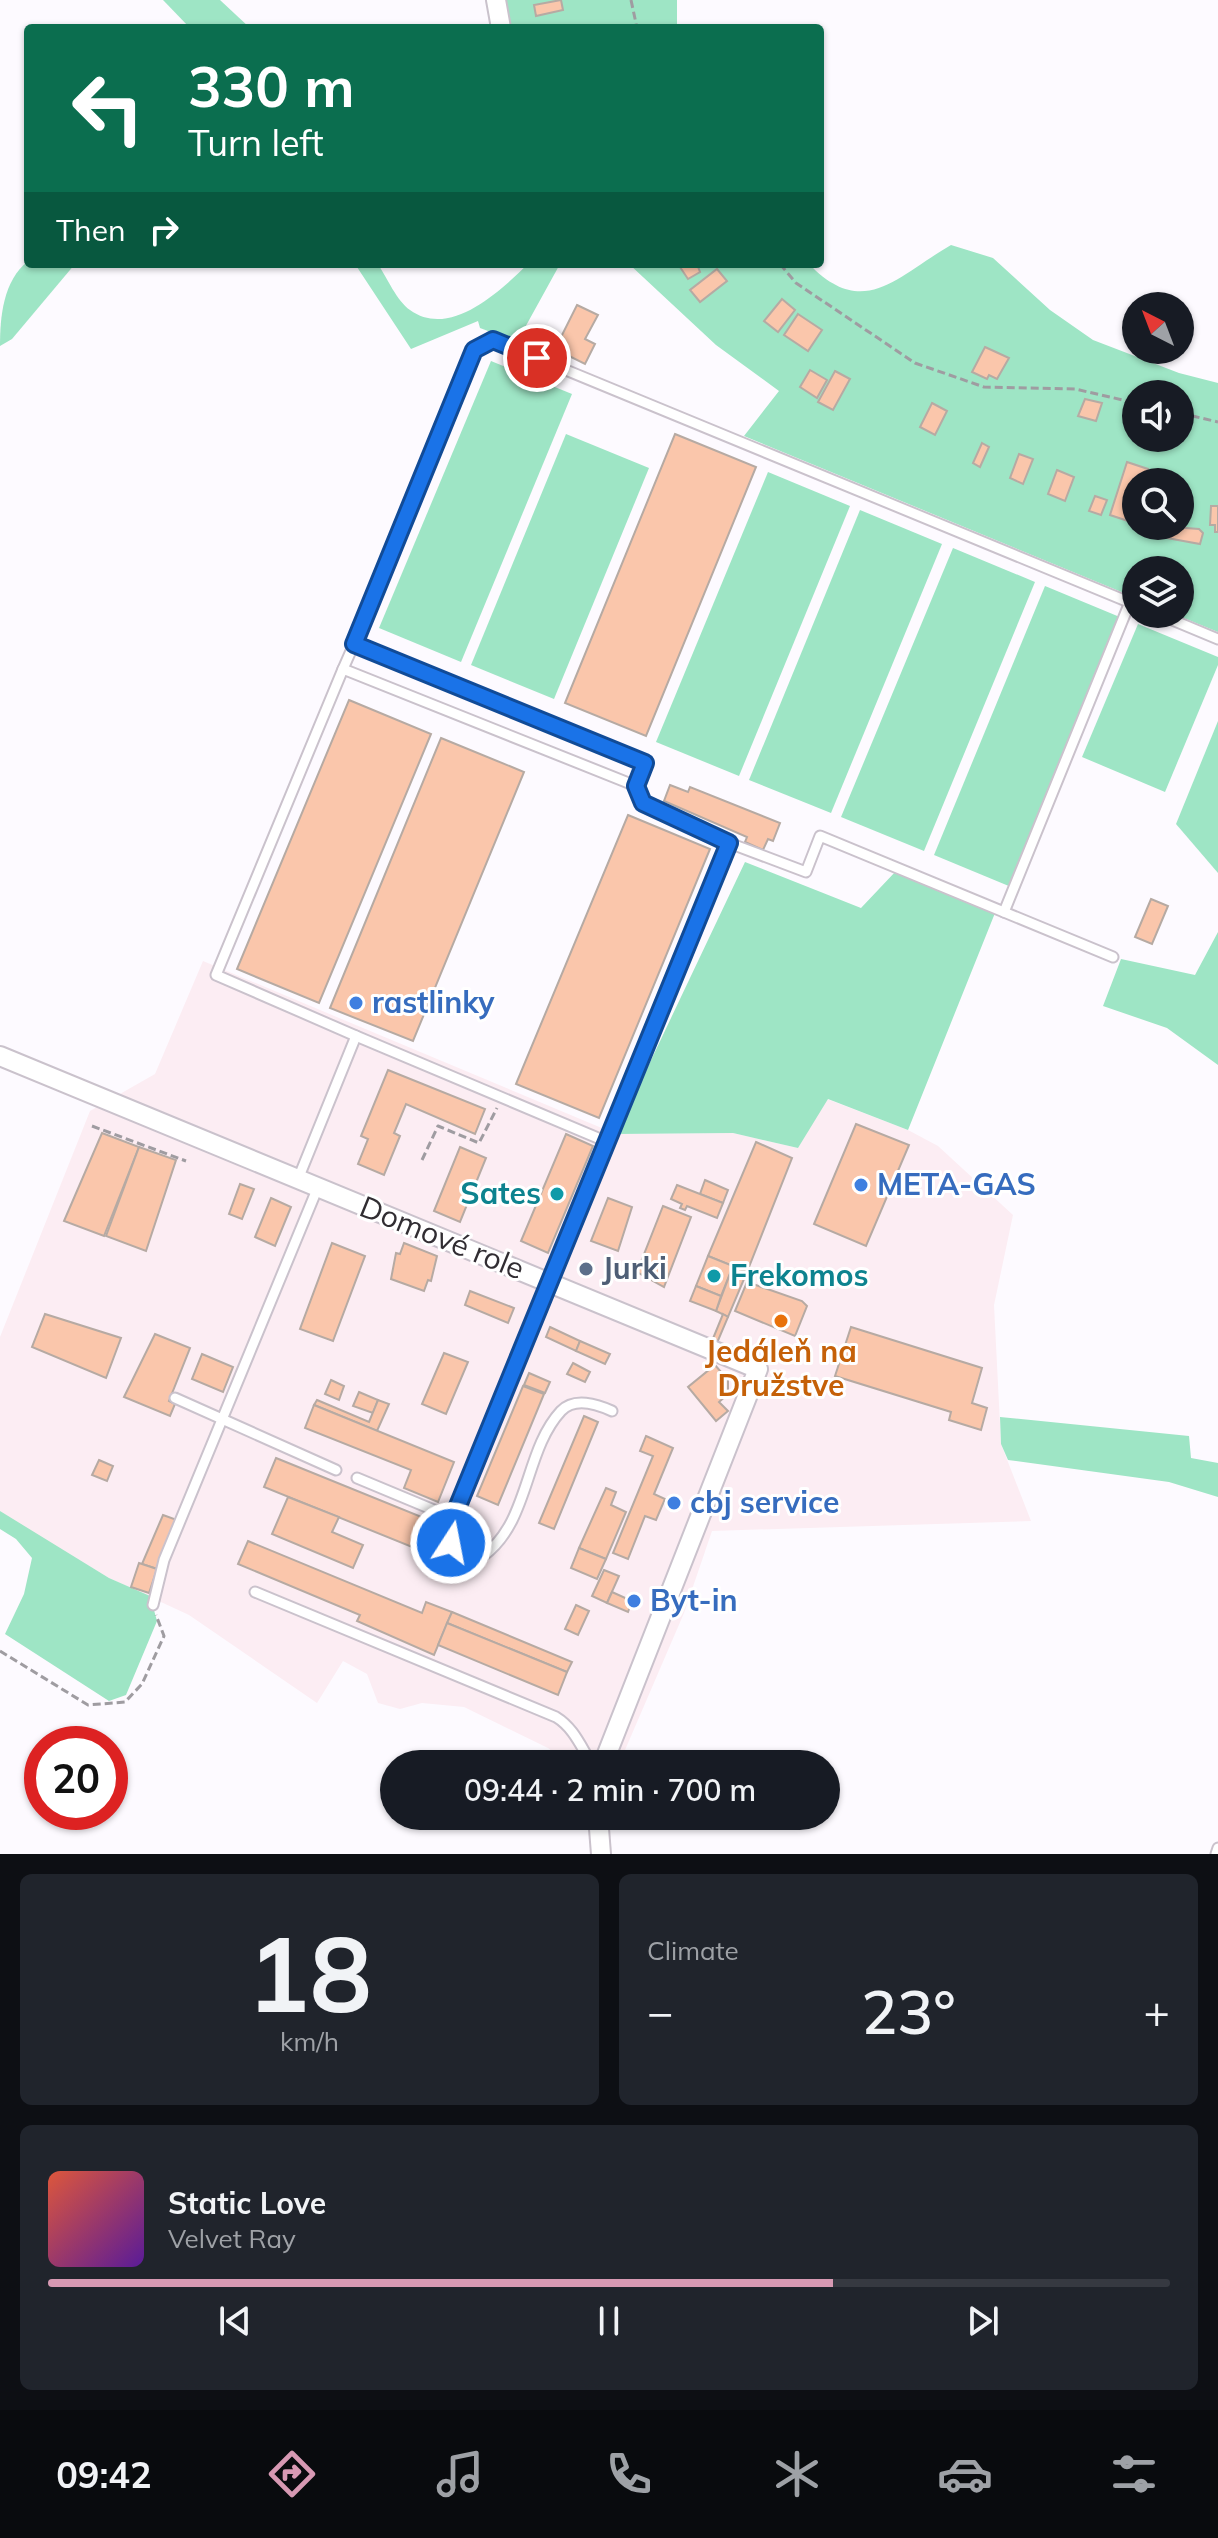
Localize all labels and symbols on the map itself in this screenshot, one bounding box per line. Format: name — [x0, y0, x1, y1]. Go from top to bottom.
north arrow — [1122, 292, 1194, 364]
pin — [503, 324, 571, 392]
place label: rastlinky — [372, 983, 495, 1021]
marker: rastlinky — [347, 994, 365, 1012]
place label: META-GAS — [877, 1165, 1036, 1203]
place label: Sates — [460, 1174, 541, 1212]
marker: META-GAS — [852, 1176, 870, 1194]
marker: Sates — [548, 1185, 566, 1203]
street label: Domové role — [355, 1187, 530, 1287]
place label: Jurki — [602, 1249, 667, 1287]
place label: Frekomos — [730, 1256, 869, 1294]
marker: Jurki — [577, 1260, 595, 1278]
marker: Frekomos — [705, 1267, 723, 1285]
marker: Jedáleň na Družstve — [772, 1312, 790, 1330]
place label: Jedáleň na Družstve — [705, 1332, 857, 1404]
place label: cbj service — [690, 1483, 839, 1521]
marker: cbj service — [665, 1494, 683, 1512]
position arrow — [409, 1501, 493, 1585]
place label: Byt-in — [650, 1581, 738, 1619]
marker: Byt-in — [625, 1592, 643, 1610]
speed limit sign: 20 — [24, 1726, 128, 1830]

